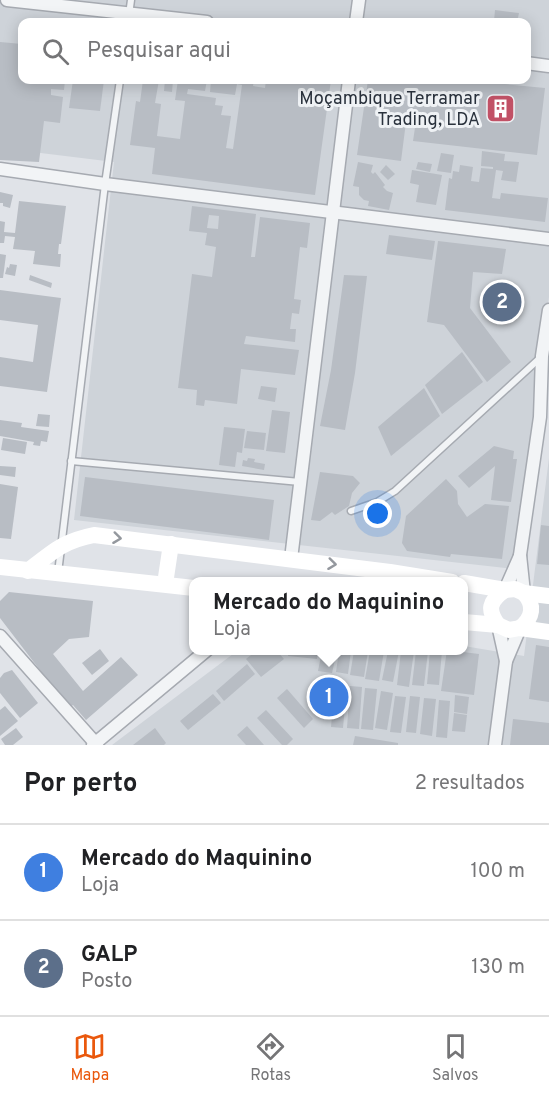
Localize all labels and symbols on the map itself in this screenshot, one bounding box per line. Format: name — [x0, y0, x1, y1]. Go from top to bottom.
place label: Moçambique Terramar Trading, LDA — [299, 88, 480, 132]
building icon: Moçambique Terramar Trading, LDA — [485, 93, 517, 125]
pin: 2 — [482, 280, 522, 324]
your location — [363, 499, 392, 528]
one-way arrow — [113, 531, 122, 544]
one-way arrow — [327, 558, 336, 570]
pin: 1 — [310, 674, 348, 720]

